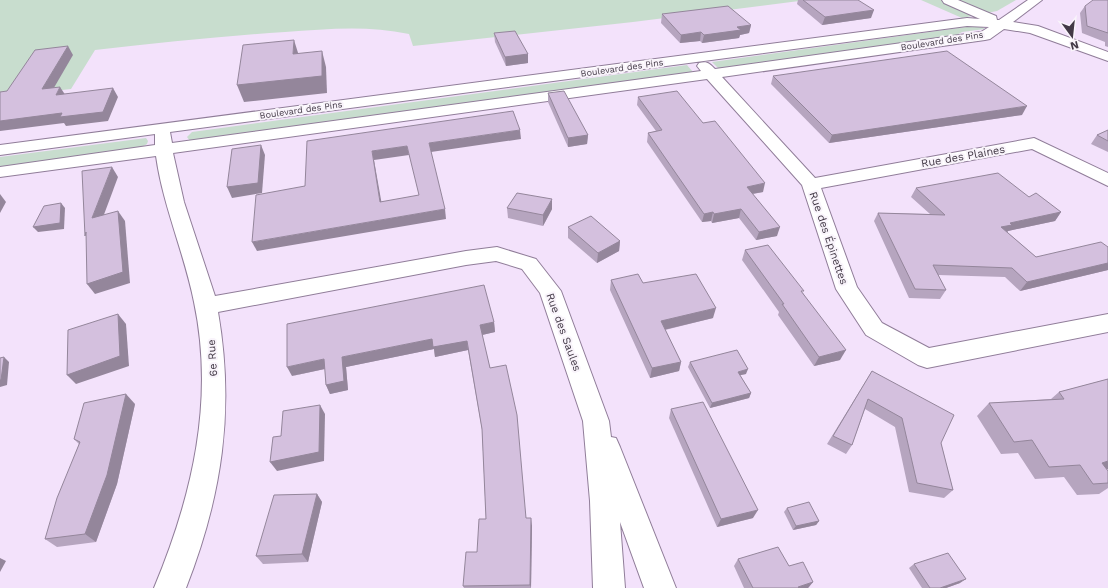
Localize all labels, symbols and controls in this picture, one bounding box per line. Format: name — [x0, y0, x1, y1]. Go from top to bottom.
north arrow — [1052, 16, 1092, 56]
street label: Boulevard des Pins — [900, 29, 984, 52]
text: N — [1069, 38, 1080, 53]
street label: Boulevard des Pins — [580, 57, 664, 79]
street label: Boulevard des Pins — [259, 99, 343, 121]
street label: Rue des Plaines — [920, 143, 1006, 170]
street label: Rue des Épinettes — [807, 190, 852, 286]
street label: Rue des Saules — [543, 291, 584, 373]
street label: 6e Rue — [205, 339, 220, 377]

